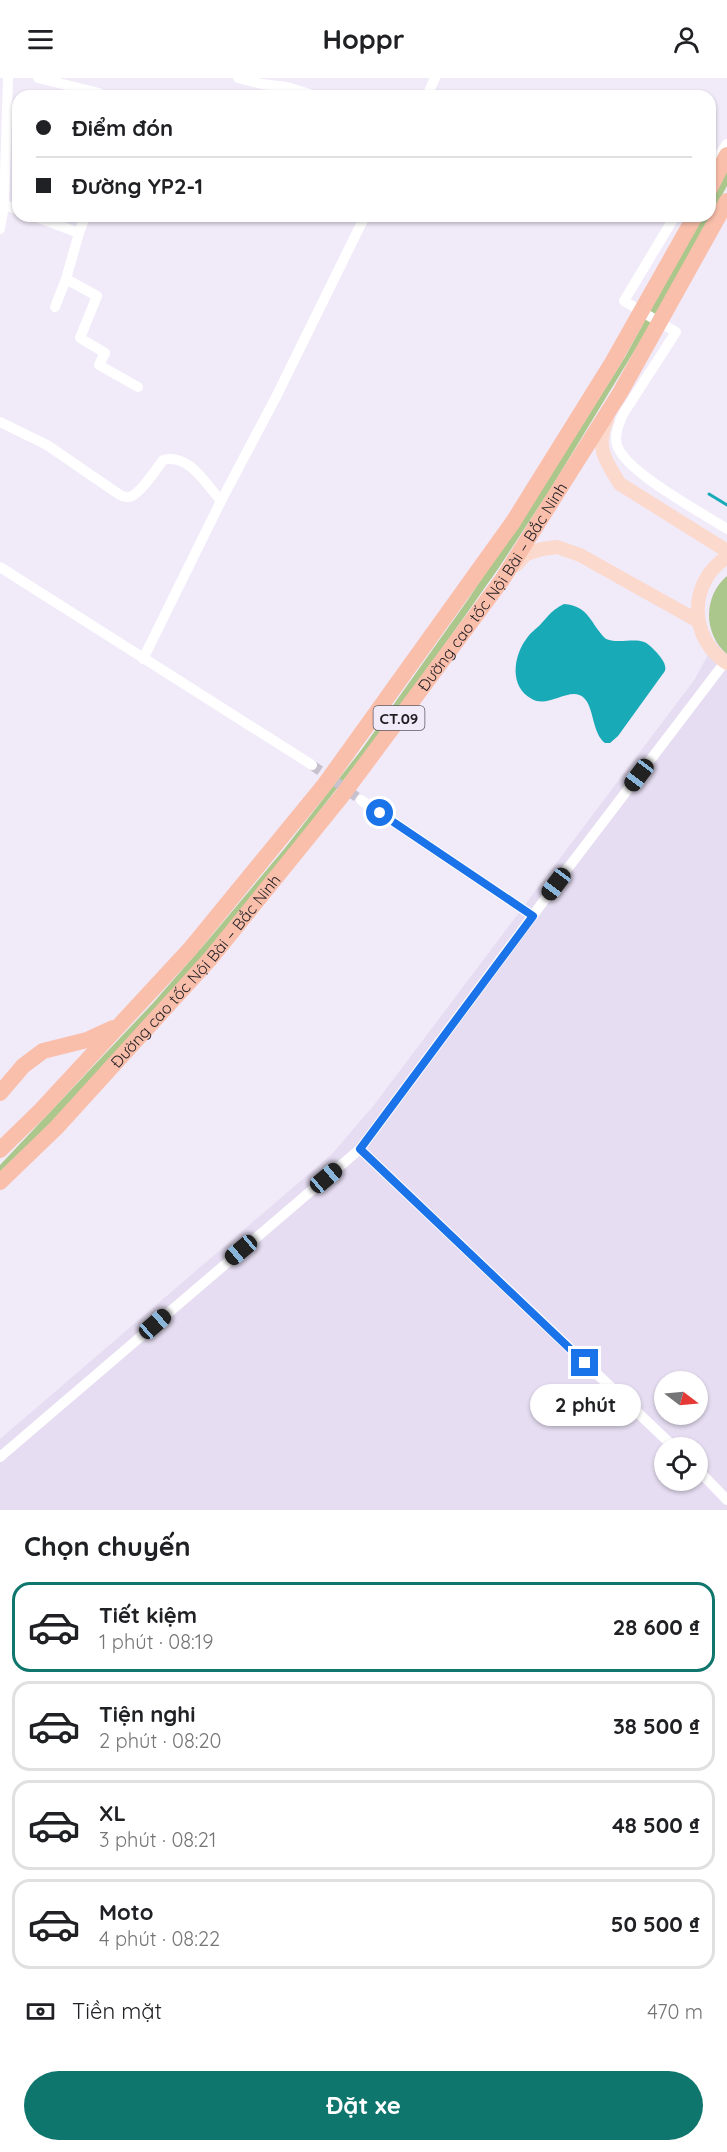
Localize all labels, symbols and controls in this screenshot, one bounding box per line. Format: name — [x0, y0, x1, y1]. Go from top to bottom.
text: Hoppr — [323, 22, 404, 56]
icon: menu — [24, 23, 57, 56]
icon: person — [670, 23, 703, 56]
text: Điểm đón — [72, 114, 173, 142]
text: Đường YP2-1 — [72, 172, 203, 200]
street label: Đường cao tốc Nội Bài – Bắc Ninh — [413, 478, 571, 695]
road number: CT.09 — [374, 706, 424, 730]
car — [621, 755, 657, 795]
route start — [366, 799, 393, 826]
car — [538, 864, 574, 904]
street label: Đường cao tốc Nội Bài – Bắc Ninh — [106, 870, 285, 1072]
car — [306, 1160, 346, 1196]
car — [221, 1232, 261, 1268]
car — [136, 1305, 174, 1343]
route end — [571, 1349, 598, 1376]
north arrow — [654, 1371, 708, 1425]
map controls — [654, 1371, 708, 1491]
callout: 2 phút — [530, 1384, 640, 1426]
text: 2 phút — [555, 1392, 616, 1417]
button: locate — [654, 1437, 708, 1491]
text: Chọn chuyến — [24, 1529, 191, 1563]
icon: car — [27, 1600, 81, 1654]
text: Tiết kiệm — [99, 1601, 197, 1629]
text: 28 600 ₫ — [613, 1613, 700, 1641]
text: 1 phút · 08:19 — [99, 1629, 213, 1654]
icon: car — [27, 1699, 81, 1753]
text: Tiện nghi — [99, 1700, 195, 1728]
text: 38 500 ₫ — [613, 1712, 700, 1740]
text: 2 phút · 08:20 — [99, 1728, 221, 1753]
icon: car — [27, 1798, 81, 1852]
text: XL — [99, 1799, 126, 1827]
text: 48 500 ₫ — [612, 1811, 700, 1839]
text: 3 phút · 08:21 — [99, 1827, 216, 1852]
icon: car — [27, 1897, 81, 1951]
text: Moto — [99, 1898, 153, 1926]
text: 50 500 ₫ — [611, 1910, 700, 1938]
text: 4 phút · 08:22 — [99, 1926, 220, 1951]
icon: cash — [24, 1995, 57, 2028]
text: Tiền mặt — [72, 1997, 162, 2025]
text: 470 m — [647, 1999, 703, 2024]
button: Đặt xe — [24, 2071, 703, 2140]

